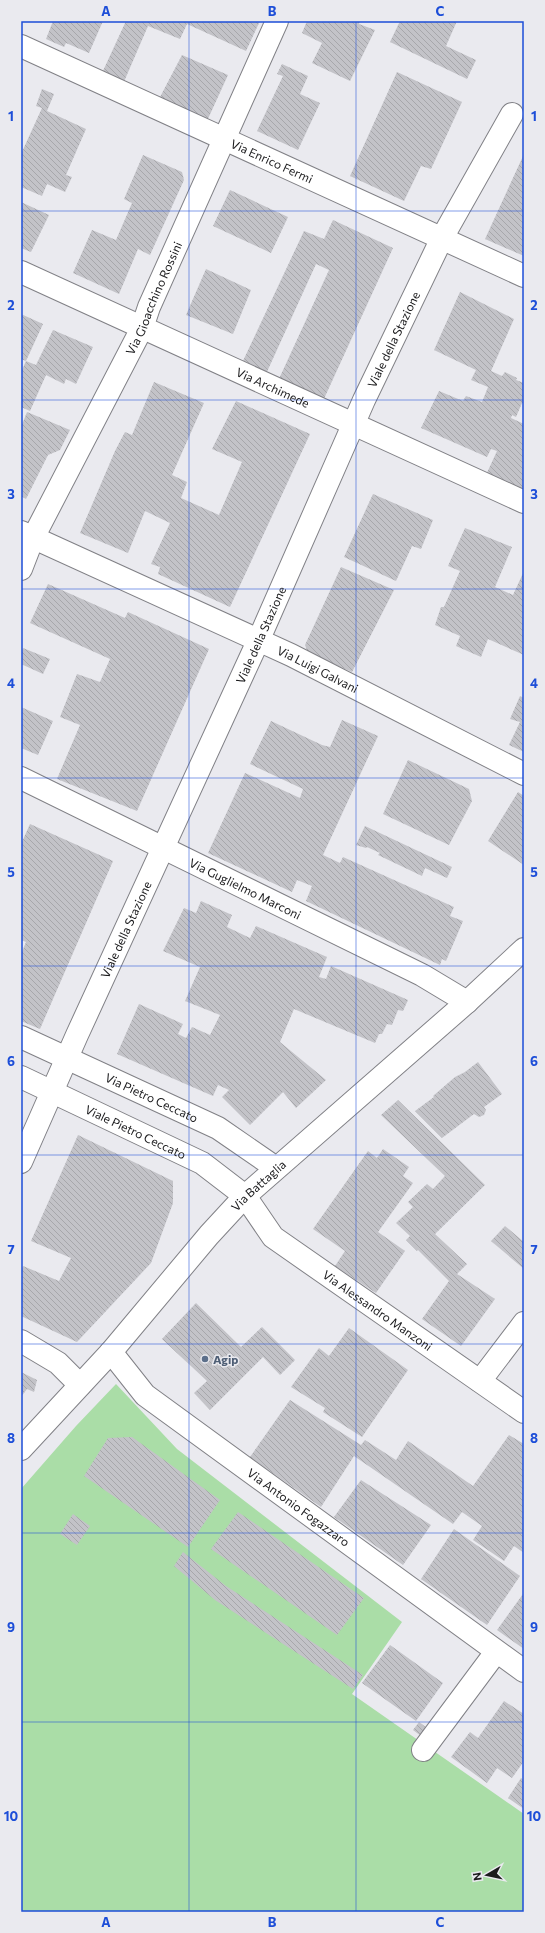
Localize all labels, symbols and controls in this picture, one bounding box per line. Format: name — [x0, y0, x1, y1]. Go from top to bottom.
text: A — [101, 3, 111, 19]
text: B — [268, 3, 277, 19]
text: C — [436, 3, 445, 19]
text: 1 — [8, 108, 14, 124]
text: 1 — [531, 108, 537, 124]
street label: Via Enrico Fermi — [229, 136, 315, 186]
street label: Via Gioacchino Rossini — [122, 239, 184, 357]
street label: Viale della Stazione — [364, 289, 422, 390]
text: 2 — [7, 297, 15, 313]
text: 2 — [530, 297, 538, 313]
street label: Via Archimede — [234, 364, 312, 410]
text: 3 — [7, 486, 15, 502]
text: 3 — [530, 486, 538, 502]
street label: Viale della Stazione — [233, 584, 288, 686]
street label: Via Luigi Galvani — [275, 643, 361, 695]
text: 4 — [7, 675, 15, 691]
text: 4 — [530, 675, 538, 691]
street label: Via Guglielmo Marconi — [187, 855, 304, 922]
text: 5 — [7, 864, 15, 880]
text: 5 — [530, 864, 538, 880]
street label: Viale della Stazione — [97, 879, 154, 980]
text: 6 — [7, 1053, 15, 1069]
text: 6 — [530, 1053, 538, 1069]
street label: Via Pietro Ceccato — [103, 1070, 200, 1125]
street label: Viale Pietro Ceccato — [83, 1102, 188, 1161]
street label: Via Battaglia — [228, 1157, 288, 1214]
text: 7 — [7, 1241, 15, 1257]
text: 7 — [530, 1241, 538, 1257]
street label: Via Alessandro Manzoni — [320, 1267, 435, 1353]
place label: Agip — [213, 1352, 238, 1366]
marker: Agip — [200, 1354, 210, 1364]
text: 8 — [7, 1430, 15, 1446]
text: 8 — [530, 1430, 538, 1446]
street label: Via Antonio Fogazzaro — [245, 1465, 353, 1549]
text: 9 — [7, 1619, 15, 1635]
text: 9 — [530, 1619, 538, 1635]
text: 10 — [4, 1808, 19, 1824]
text: 10 — [527, 1808, 542, 1824]
north arrow — [467, 1855, 507, 1895]
text: N — [470, 1872, 484, 1882]
text: A — [101, 1914, 111, 1930]
text: B — [268, 1914, 277, 1930]
text: C — [436, 1914, 445, 1930]

